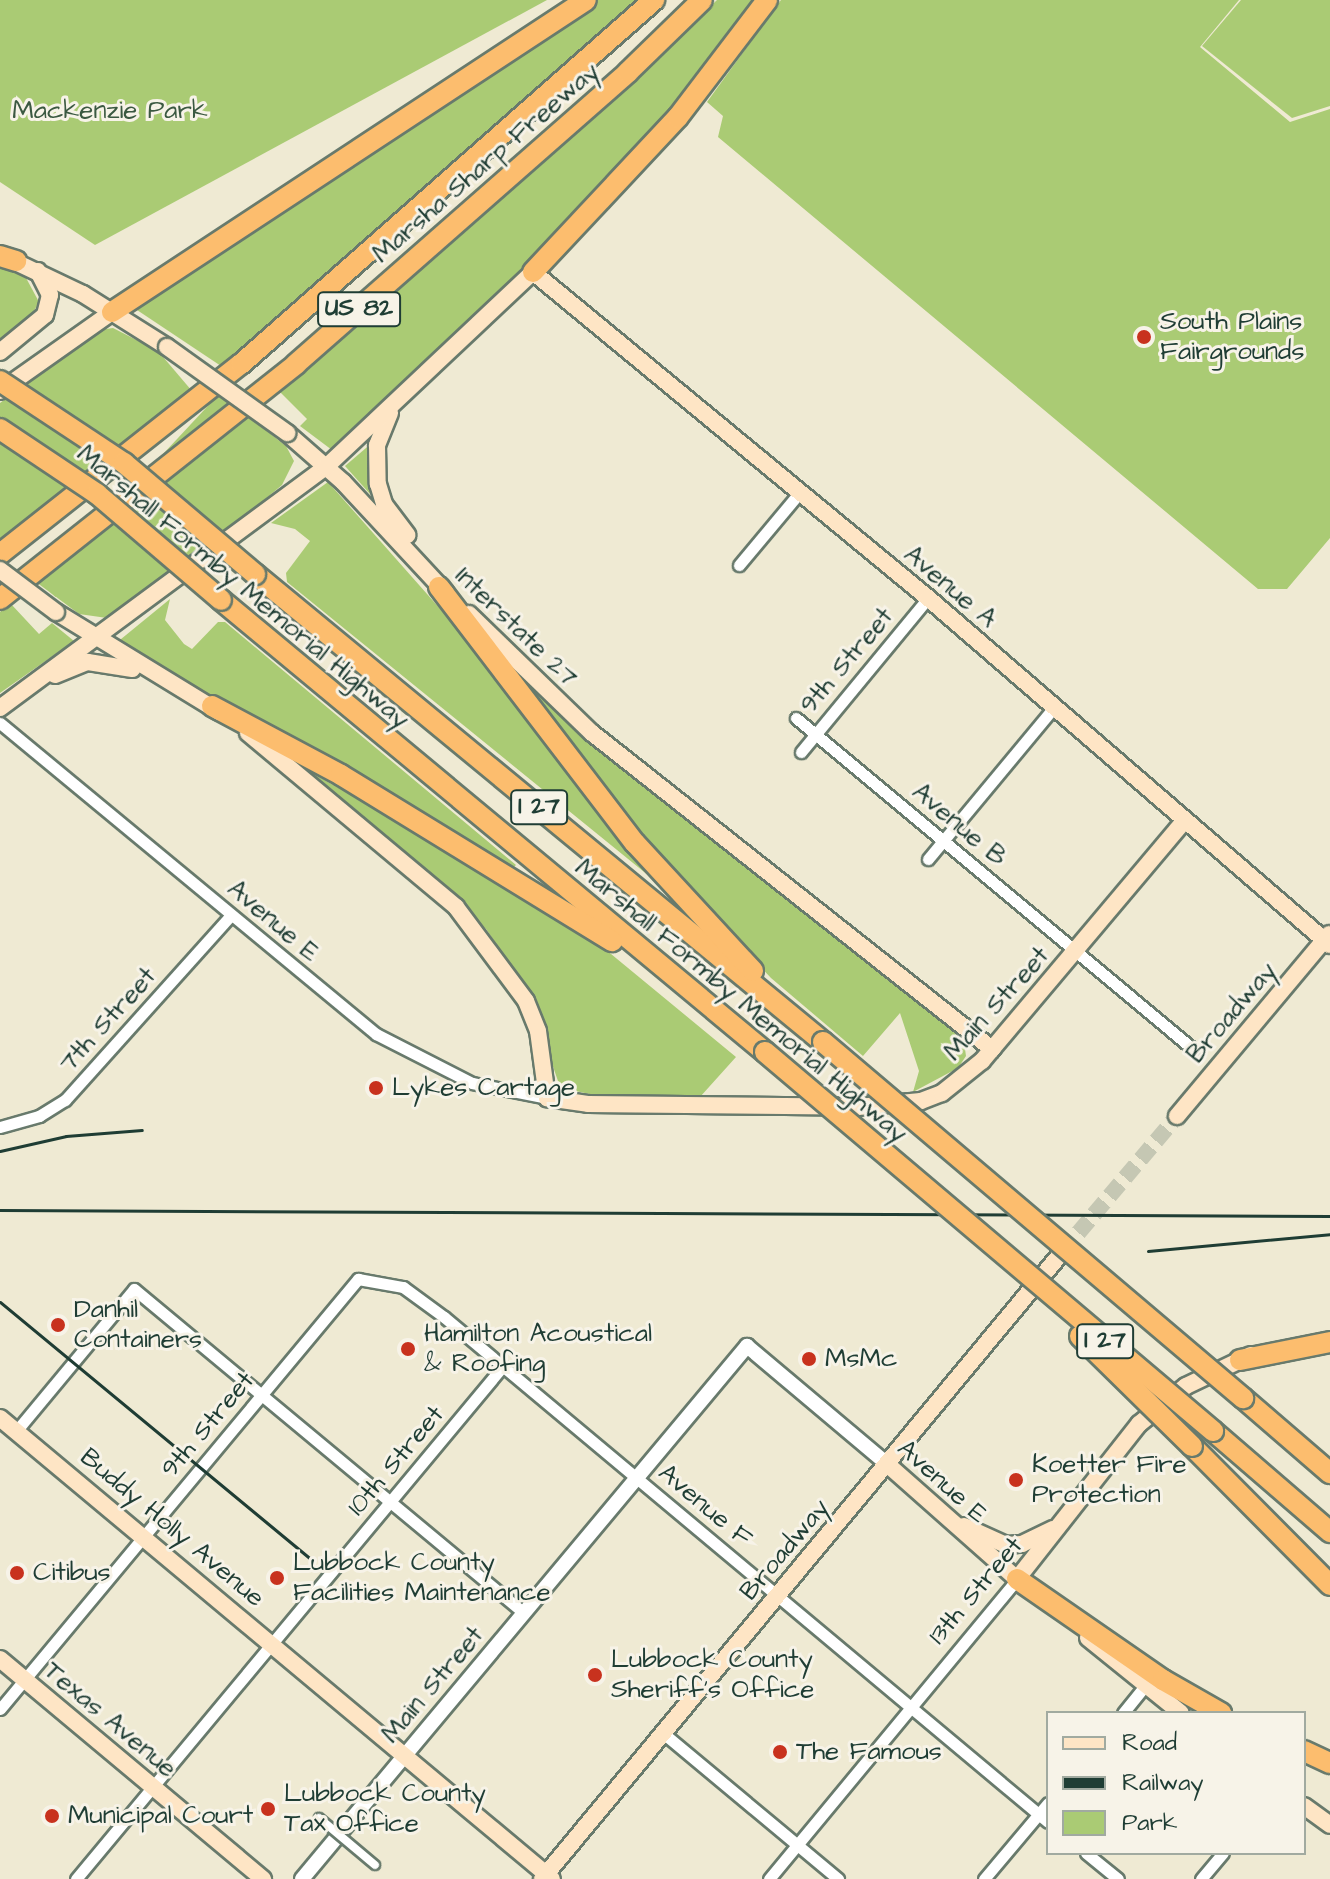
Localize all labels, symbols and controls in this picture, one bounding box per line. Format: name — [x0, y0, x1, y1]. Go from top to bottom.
street label: Marsha Sharp Freeway — [366, 56, 606, 270]
park label: Mackenzie Park — [12, 95, 208, 127]
road number: US 82 — [317, 289, 401, 329]
place label: South Plains Fairgrounds — [1160, 306, 1304, 368]
marker: South Plains Fairgrounds — [1135, 328, 1153, 346]
street label: Marshall Formby Memorial Highway — [70, 439, 416, 735]
street label: Avenue A — [897, 539, 1003, 635]
street label: Interstate 27 — [448, 561, 584, 693]
street label: 9th Street — [794, 602, 900, 720]
street label: Avenue B — [906, 777, 1012, 873]
road number: I 27 — [509, 787, 569, 827]
street label: Marshall Formby Memorial Highway — [568, 853, 914, 1149]
street label: Avenue E — [221, 874, 325, 968]
street label: Main Street — [938, 941, 1056, 1067]
street label: Broadway — [1181, 956, 1283, 1070]
street label: 7th Street — [53, 961, 163, 1079]
place label: Lykes Cartage — [392, 1072, 575, 1104]
marker: Lykes Cartage — [367, 1079, 385, 1097]
place label: Danhil Containers — [74, 1294, 202, 1356]
marker: Danhil Containers — [49, 1316, 67, 1334]
place label: Hamilton Acoustical & Roofing — [424, 1318, 652, 1380]
road number: I 27 — [1075, 1321, 1135, 1361]
marker: Hamilton Acoustical & Roofing — [399, 1340, 417, 1358]
place label: MsMc — [825, 1343, 898, 1375]
marker: MsMc — [800, 1350, 818, 1368]
street label: 9th Street — [155, 1366, 261, 1484]
street label: 10th Street — [341, 1400, 451, 1522]
street label: Avenue E — [891, 1434, 993, 1530]
street label: Buddy Holly Avenue — [74, 1442, 270, 1614]
place label: Koetter Fire Protection — [1032, 1449, 1187, 1510]
street label: Avenue F — [652, 1458, 758, 1554]
marker: Koetter Fire Protection — [1007, 1471, 1025, 1489]
street label: Broadway — [734, 1493, 836, 1607]
street label: 13th Street — [922, 1531, 1030, 1651]
place label: Lubbock County Facilities Maintenance — [293, 1547, 551, 1608]
place label: Citibus — [33, 1557, 111, 1589]
marker: Citibus — [8, 1564, 26, 1582]
marker: Lubbock County Facilities Maintenance — [268, 1569, 286, 1587]
street label: Main Street — [375, 1620, 491, 1750]
place label: Lubbock County Sheriff's Office — [611, 1644, 814, 1706]
street label: Texas Avenue — [37, 1655, 183, 1785]
marker: Lubbock County Sheriff's Office — [586, 1666, 604, 1684]
legend — [1046, 1711, 1306, 1855]
text: Road — [1122, 1726, 1177, 1760]
place label: The Famous — [796, 1736, 942, 1768]
marker: The Famous — [771, 1743, 789, 1761]
text: Railway — [1122, 1766, 1204, 1800]
place label: Lubbock County Tax Office — [284, 1778, 486, 1840]
place label: Municipal Court — [68, 1800, 253, 1832]
marker: Lubbock County Tax Office — [259, 1800, 277, 1818]
text: Park — [1122, 1806, 1178, 1840]
marker: Municipal Court — [43, 1807, 61, 1825]

